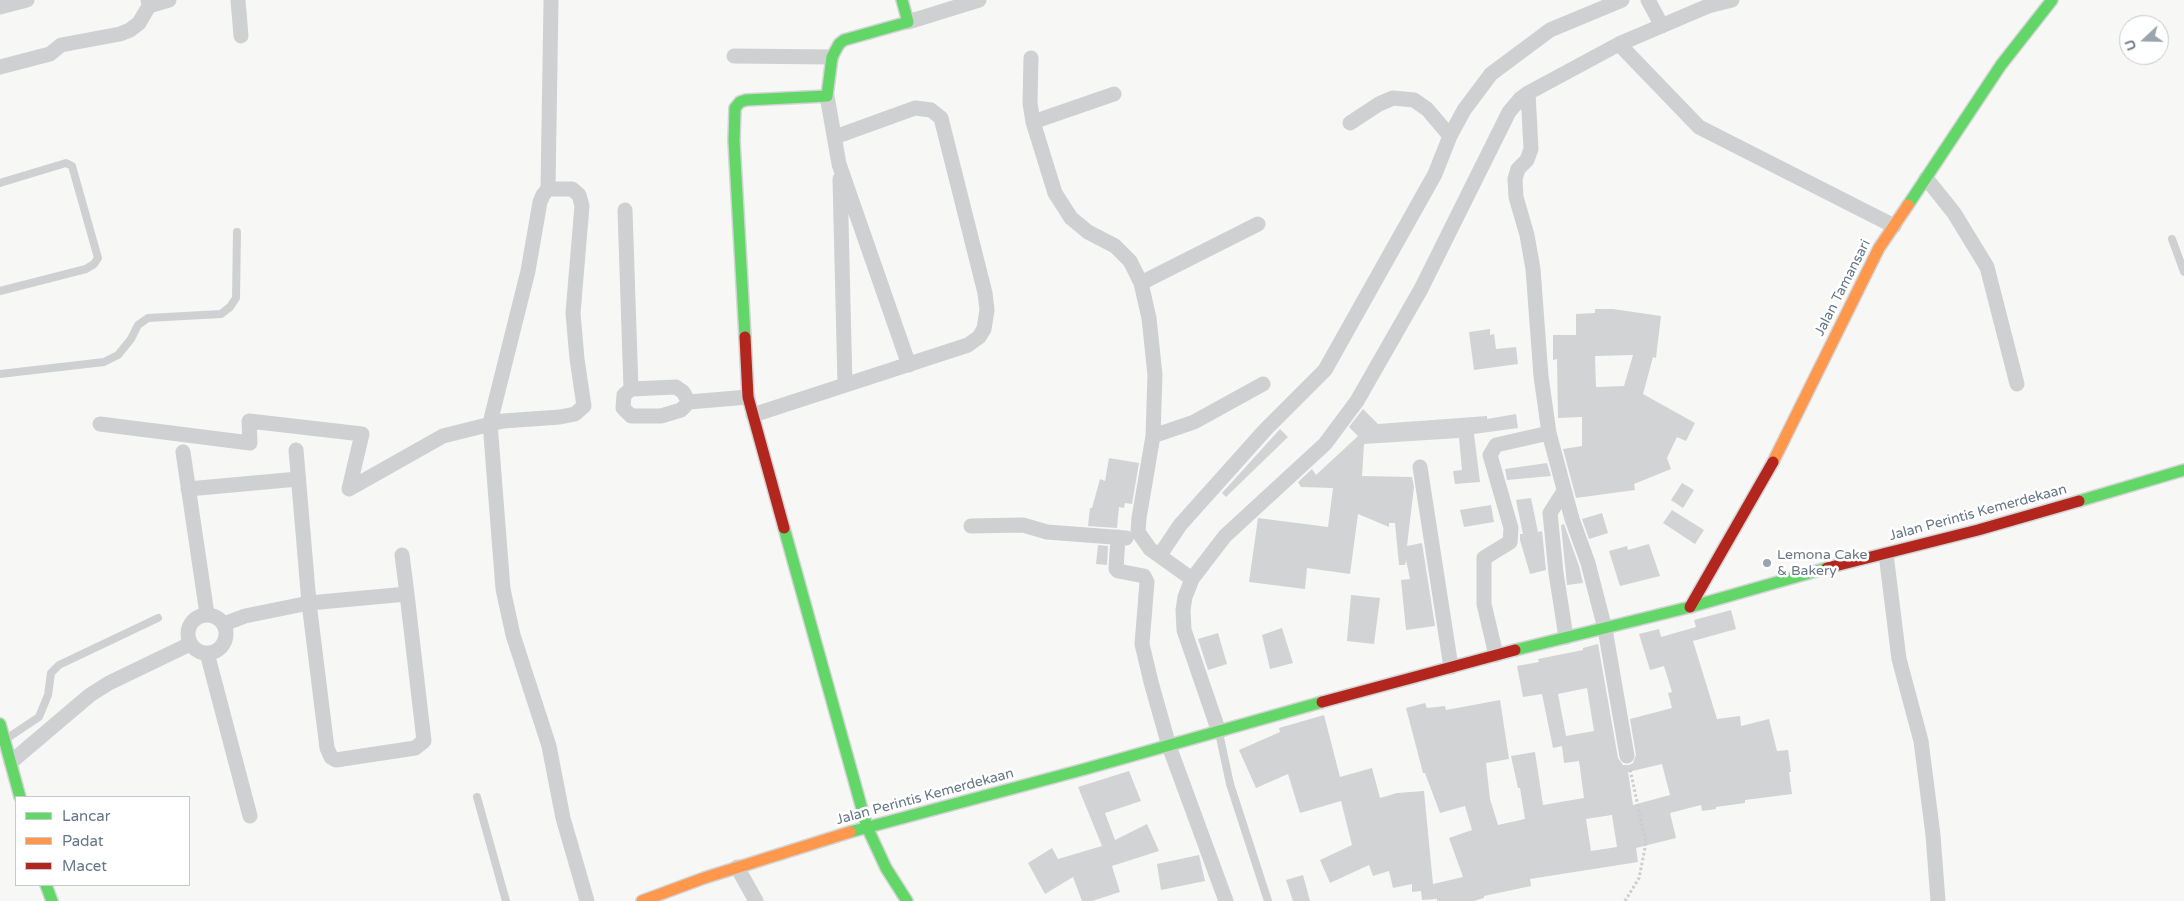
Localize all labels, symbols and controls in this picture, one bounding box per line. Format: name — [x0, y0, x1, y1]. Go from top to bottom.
north arrow — [2119, 15, 2169, 65]
text: U — [2121, 37, 2140, 53]
street label: Jalan Tamansari — [1811, 237, 1875, 339]
street label: Jalan Perintis Kemerdekaan — [1887, 481, 2069, 545]
place label: Lemona Cake & Bakery — [1777, 547, 1867, 580]
marker: Lemona Cake & Bakery — [1761, 557, 1773, 569]
street label: Jalan Perintis Kemerdekaan — [834, 765, 1016, 829]
legend — [15, 796, 190, 886]
text: Lancar — [62, 807, 110, 825]
text: Padat — [62, 832, 104, 850]
text: Macet — [62, 857, 107, 875]

